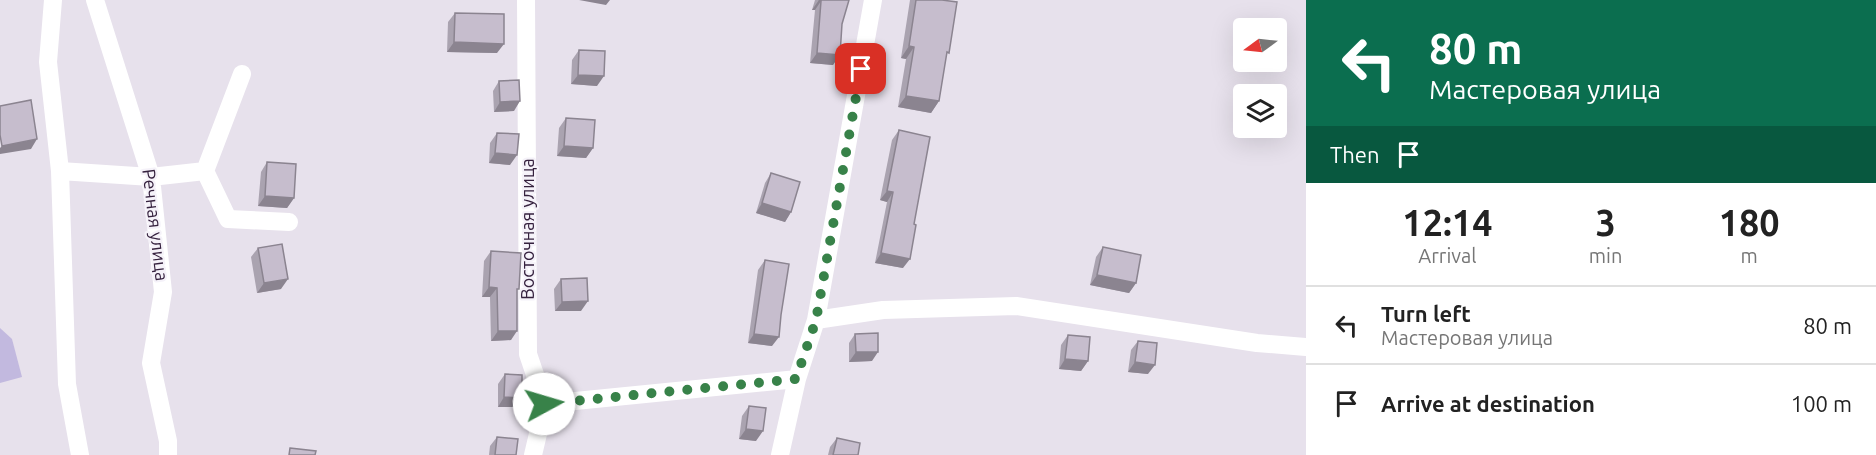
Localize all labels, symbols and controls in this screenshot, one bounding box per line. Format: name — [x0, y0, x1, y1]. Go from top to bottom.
north arrow — [1233, 18, 1287, 72]
map controls — [1233, 18, 1287, 138]
icon: left — [1330, 24, 1408, 102]
text: 80 m — [1429, 25, 1523, 72]
pin — [835, 43, 886, 94]
icon: arrive — [844, 52, 877, 85]
text: Мастеровая улица — [1429, 74, 1661, 104]
button: layers — [1233, 84, 1287, 138]
icon: arrive — [1392, 138, 1425, 171]
text: Then — [1330, 142, 1380, 167]
street label: Восточная улица — [517, 158, 537, 300]
street label: Речная улица — [139, 168, 173, 282]
text: 12:14 — [1402, 202, 1492, 243]
text: 3 — [1595, 202, 1616, 243]
text: 180 — [1719, 202, 1780, 243]
text: Arrival — [1418, 244, 1477, 267]
text: min — [1589, 244, 1622, 267]
text: m — [1741, 244, 1758, 267]
text: Turn left — [1381, 301, 1471, 326]
icon: left — [1330, 309, 1363, 342]
text: 80 m — [1803, 313, 1852, 338]
text: Мастеровая улица — [1381, 326, 1553, 349]
position arrow — [512, 372, 576, 436]
icon: arrive — [1330, 387, 1363, 420]
text: Arrive at destination — [1381, 391, 1595, 416]
text: 100 m — [1791, 391, 1852, 416]

